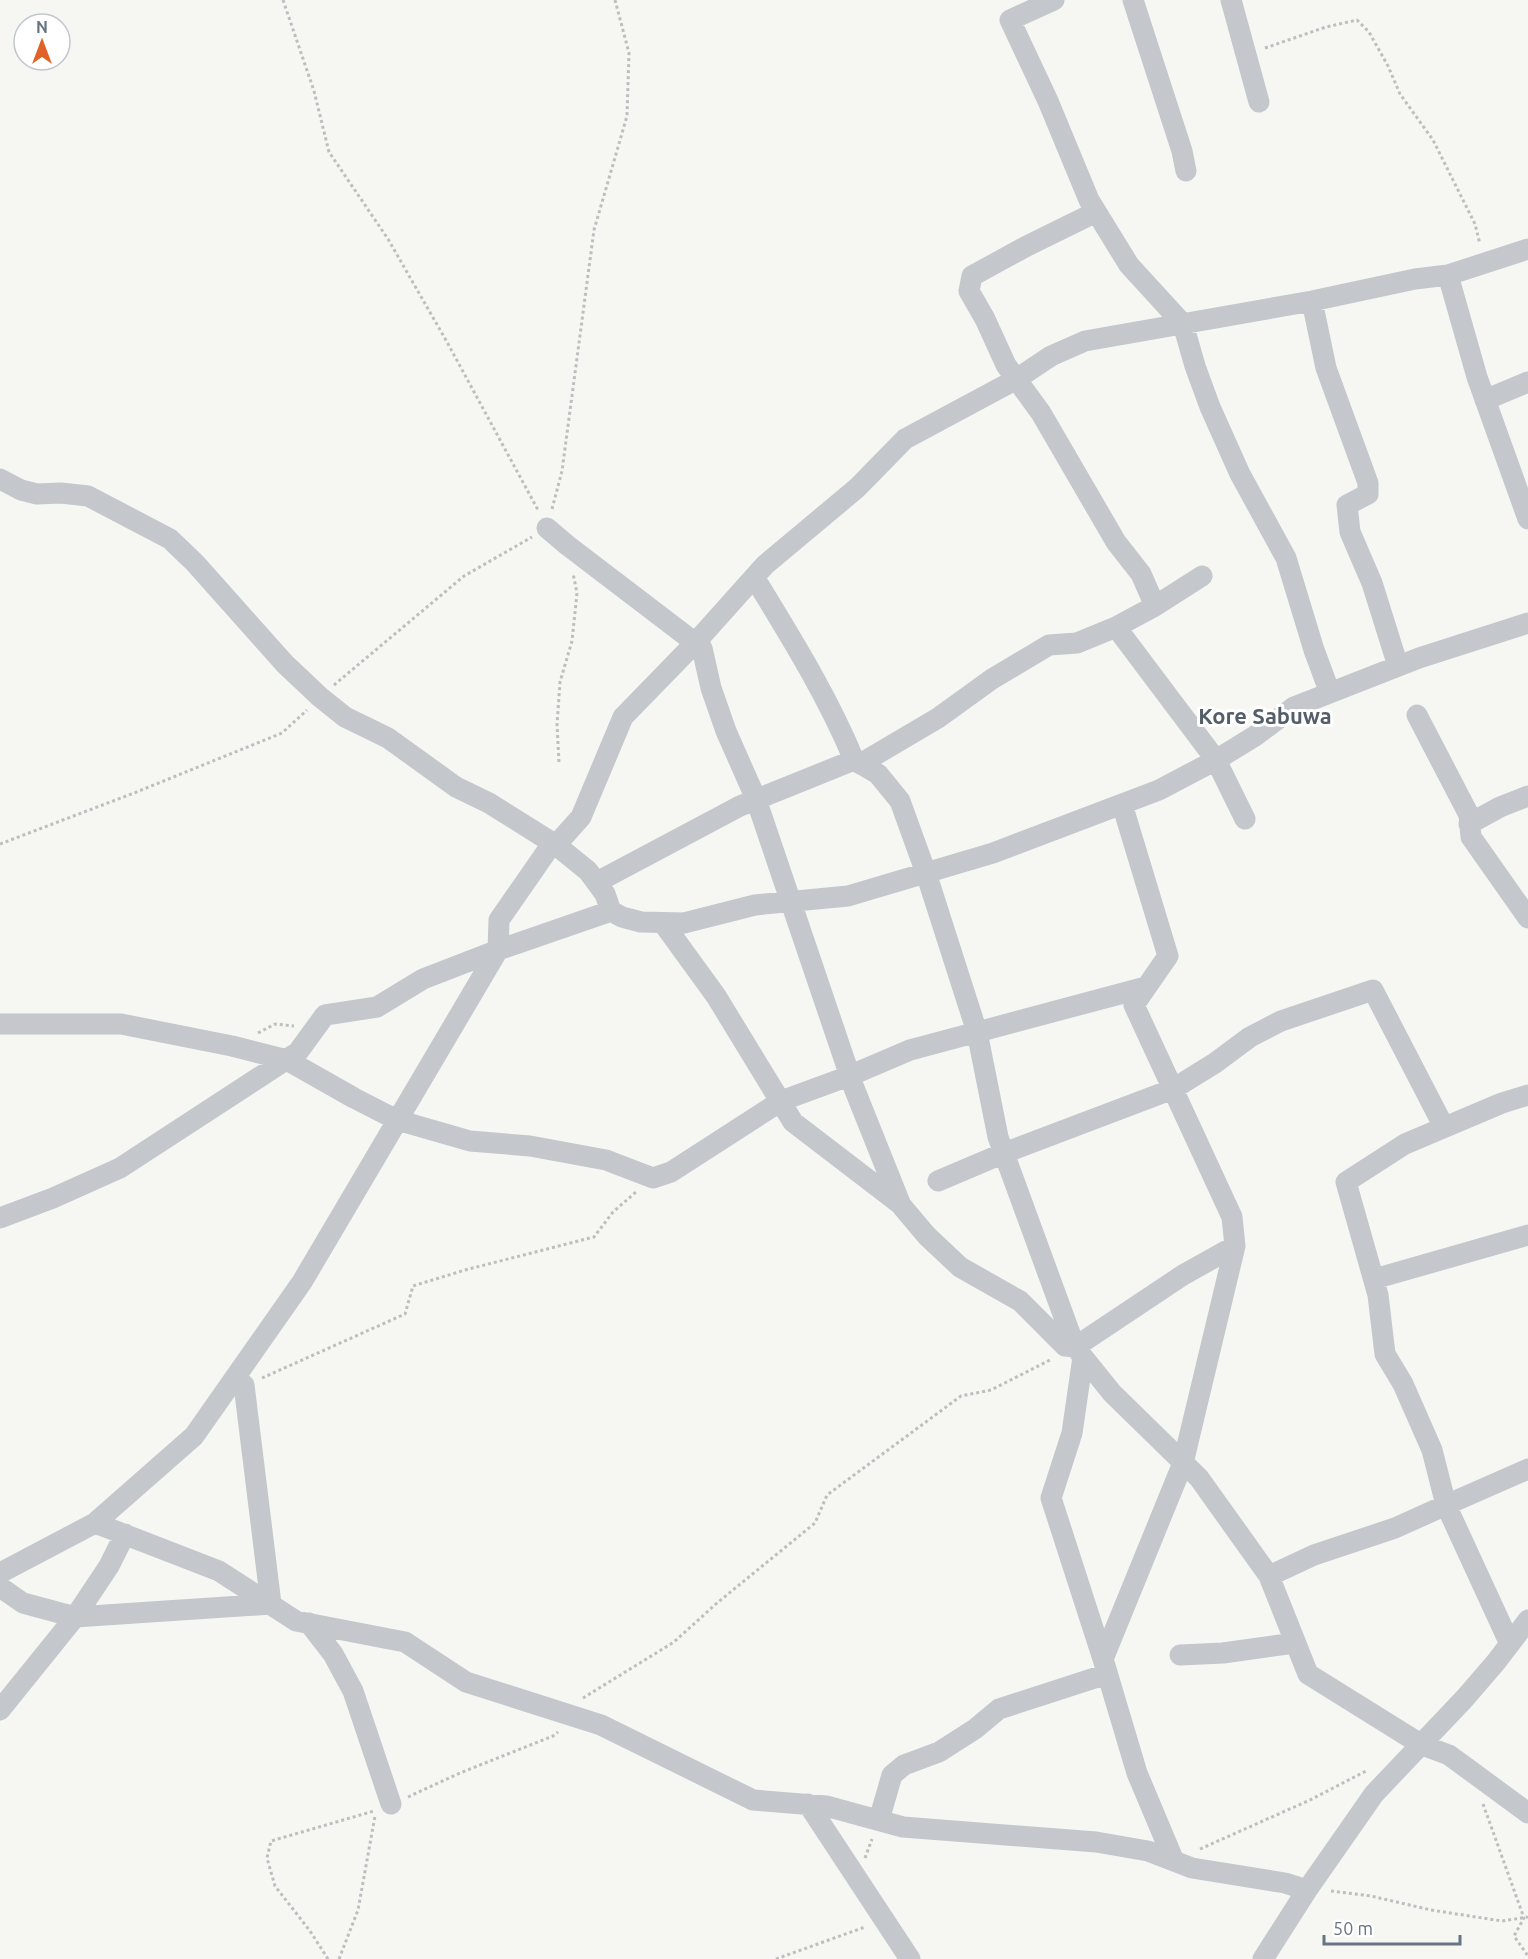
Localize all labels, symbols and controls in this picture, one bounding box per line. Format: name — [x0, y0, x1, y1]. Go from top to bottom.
north arrow — [12, 12, 72, 72]
text: N — [36, 18, 48, 36]
district label: Kore Sabuwa — [1198, 703, 1332, 728]
scale bar — [1324, 1908, 1460, 1946]
text: 50 m — [1333, 1918, 1373, 1938]

